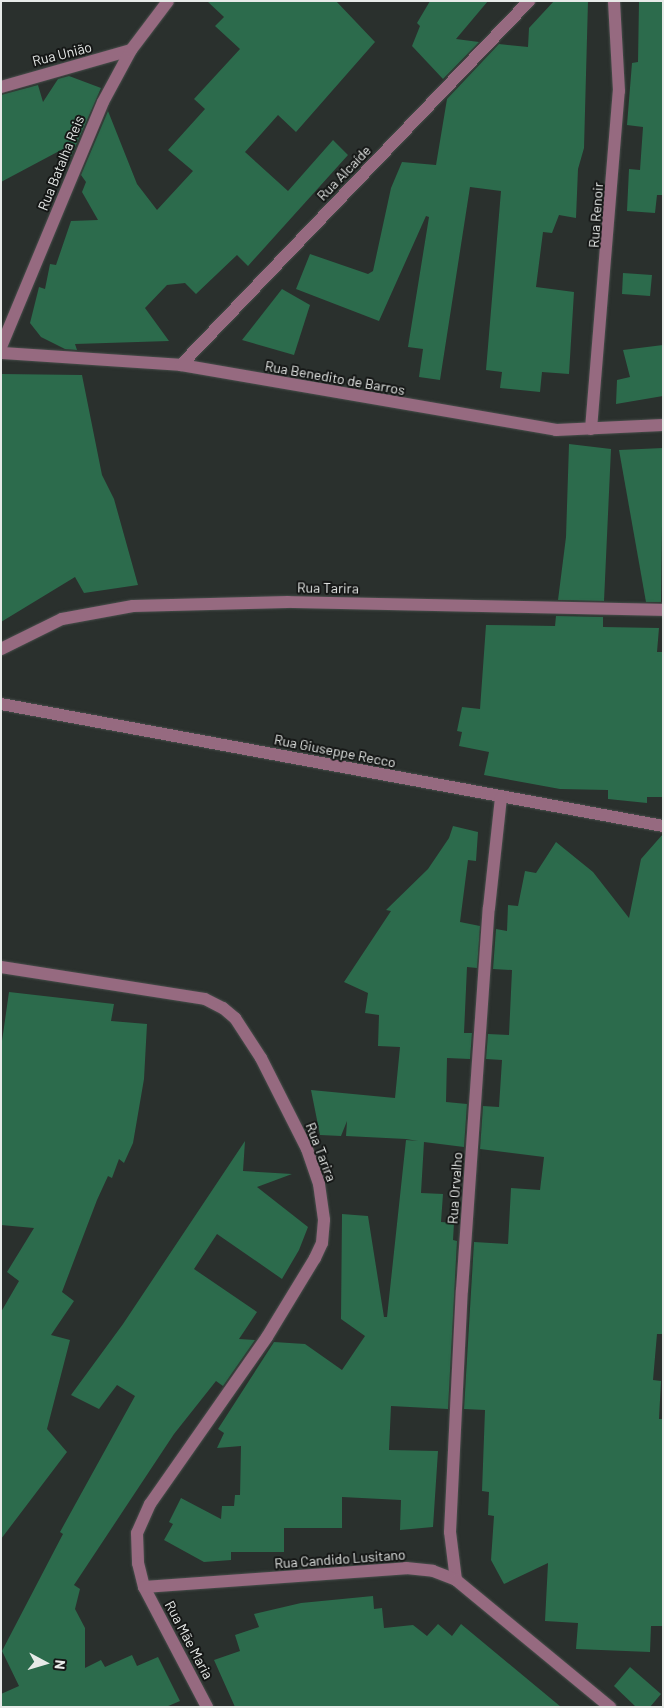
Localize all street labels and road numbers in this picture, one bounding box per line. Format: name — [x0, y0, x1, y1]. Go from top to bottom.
street label: Rua União — [30, 38, 94, 70]
street label: Rua Batalha Reis — [34, 113, 88, 213]
street label: Rua Alcaíde — [314, 142, 374, 204]
street label: Rua Renoir — [585, 182, 607, 248]
street label: Rua Benedito de Barros — [264, 357, 406, 399]
street label: Rua Tarira — [297, 579, 359, 597]
street label: Rua Giuseppe Recco — [273, 731, 397, 771]
street label: Rua Tarira — [302, 1120, 340, 1184]
street label: Rua Orvalho — [444, 1151, 466, 1225]
street label: Rua Candido Lusitano — [274, 1546, 406, 1572]
street label: Rua Mãe Maria — [161, 1598, 217, 1682]

